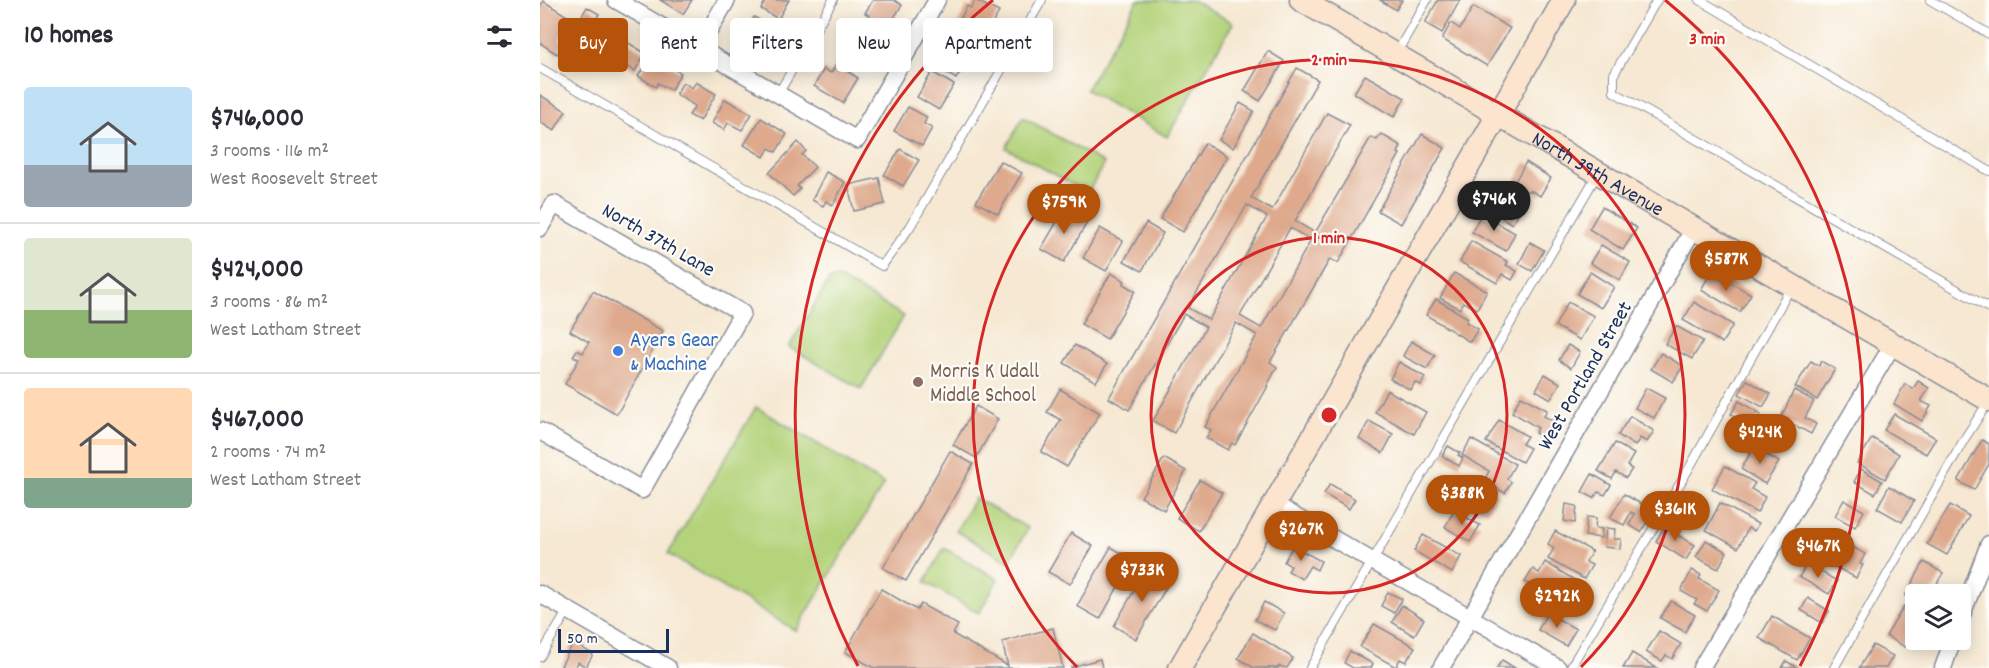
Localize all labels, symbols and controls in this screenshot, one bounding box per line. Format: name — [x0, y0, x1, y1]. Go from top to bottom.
text: 10 homes — [24, 18, 114, 55]
chip: Buy — [558, 18, 628, 72]
chip: Rent — [640, 18, 718, 72]
chip: Filters — [730, 18, 824, 72]
chip: New — [836, 18, 911, 72]
chip: Apartment — [923, 18, 1053, 72]
icon: filters — [483, 20, 516, 53]
text: 3 min — [1689, 28, 1725, 53]
text: 2 min — [1311, 49, 1347, 74]
text: $746,000 — [210, 101, 304, 138]
icon: home — [72, 111, 144, 183]
street label: North 39th Avenue — [1525, 125, 1669, 226]
text: 3 rooms · 116 m² — [210, 138, 329, 166]
text: West Roosevelt Street — [210, 166, 378, 194]
pin: $746K — [1452, 181, 1536, 232]
pin: $759K — [1022, 184, 1106, 235]
text: $746K — [1471, 186, 1517, 214]
text: $759K — [1041, 189, 1087, 217]
street label: North 37th Lane — [595, 197, 720, 286]
text: 1 min — [1313, 227, 1345, 252]
pin: $587K — [1684, 241, 1768, 292]
text: $587K — [1704, 246, 1748, 274]
text: $424,000 — [210, 252, 304, 289]
icon: home — [72, 262, 144, 334]
text: 3 rooms · 86 m² — [210, 289, 328, 317]
street label: West Portland Street — [1532, 296, 1642, 456]
text: West Latham Street — [210, 317, 361, 345]
place label: Ayers Gear & Machine — [630, 327, 718, 381]
marker: Ayers Gear & Machine — [611, 344, 625, 358]
place label: Morris K Udall Middle School — [930, 358, 1039, 412]
marker: Morris K Udall Middle School — [911, 375, 925, 389]
text: $467,000 — [210, 402, 304, 439]
centre of rings — [1319, 405, 1339, 425]
icon: home — [72, 412, 144, 484]
pin: $424K — [1718, 414, 1802, 465]
text: $424K — [1738, 419, 1782, 447]
text: 2 rooms · 74 m² — [210, 439, 326, 467]
text: West Latham Street — [210, 467, 361, 495]
pin: $388K — [1420, 475, 1504, 526]
text: $388K — [1440, 480, 1484, 508]
pin: $361K — [1633, 491, 1717, 542]
text: $361K — [1654, 496, 1696, 524]
pin: $267K — [1259, 511, 1343, 562]
text: $267K — [1278, 516, 1324, 544]
pin: $467K — [1776, 528, 1860, 579]
text: $467K — [1795, 533, 1841, 561]
pin: $733K — [1100, 552, 1184, 603]
text: $733K — [1120, 557, 1164, 585]
pin: $292K — [1515, 578, 1599, 629]
text: $292K — [1534, 583, 1580, 611]
map controls — [1905, 584, 1971, 650]
button: layers — [1905, 584, 1971, 650]
scale bar — [558, 626, 669, 654]
text: 50 m — [567, 628, 598, 651]

